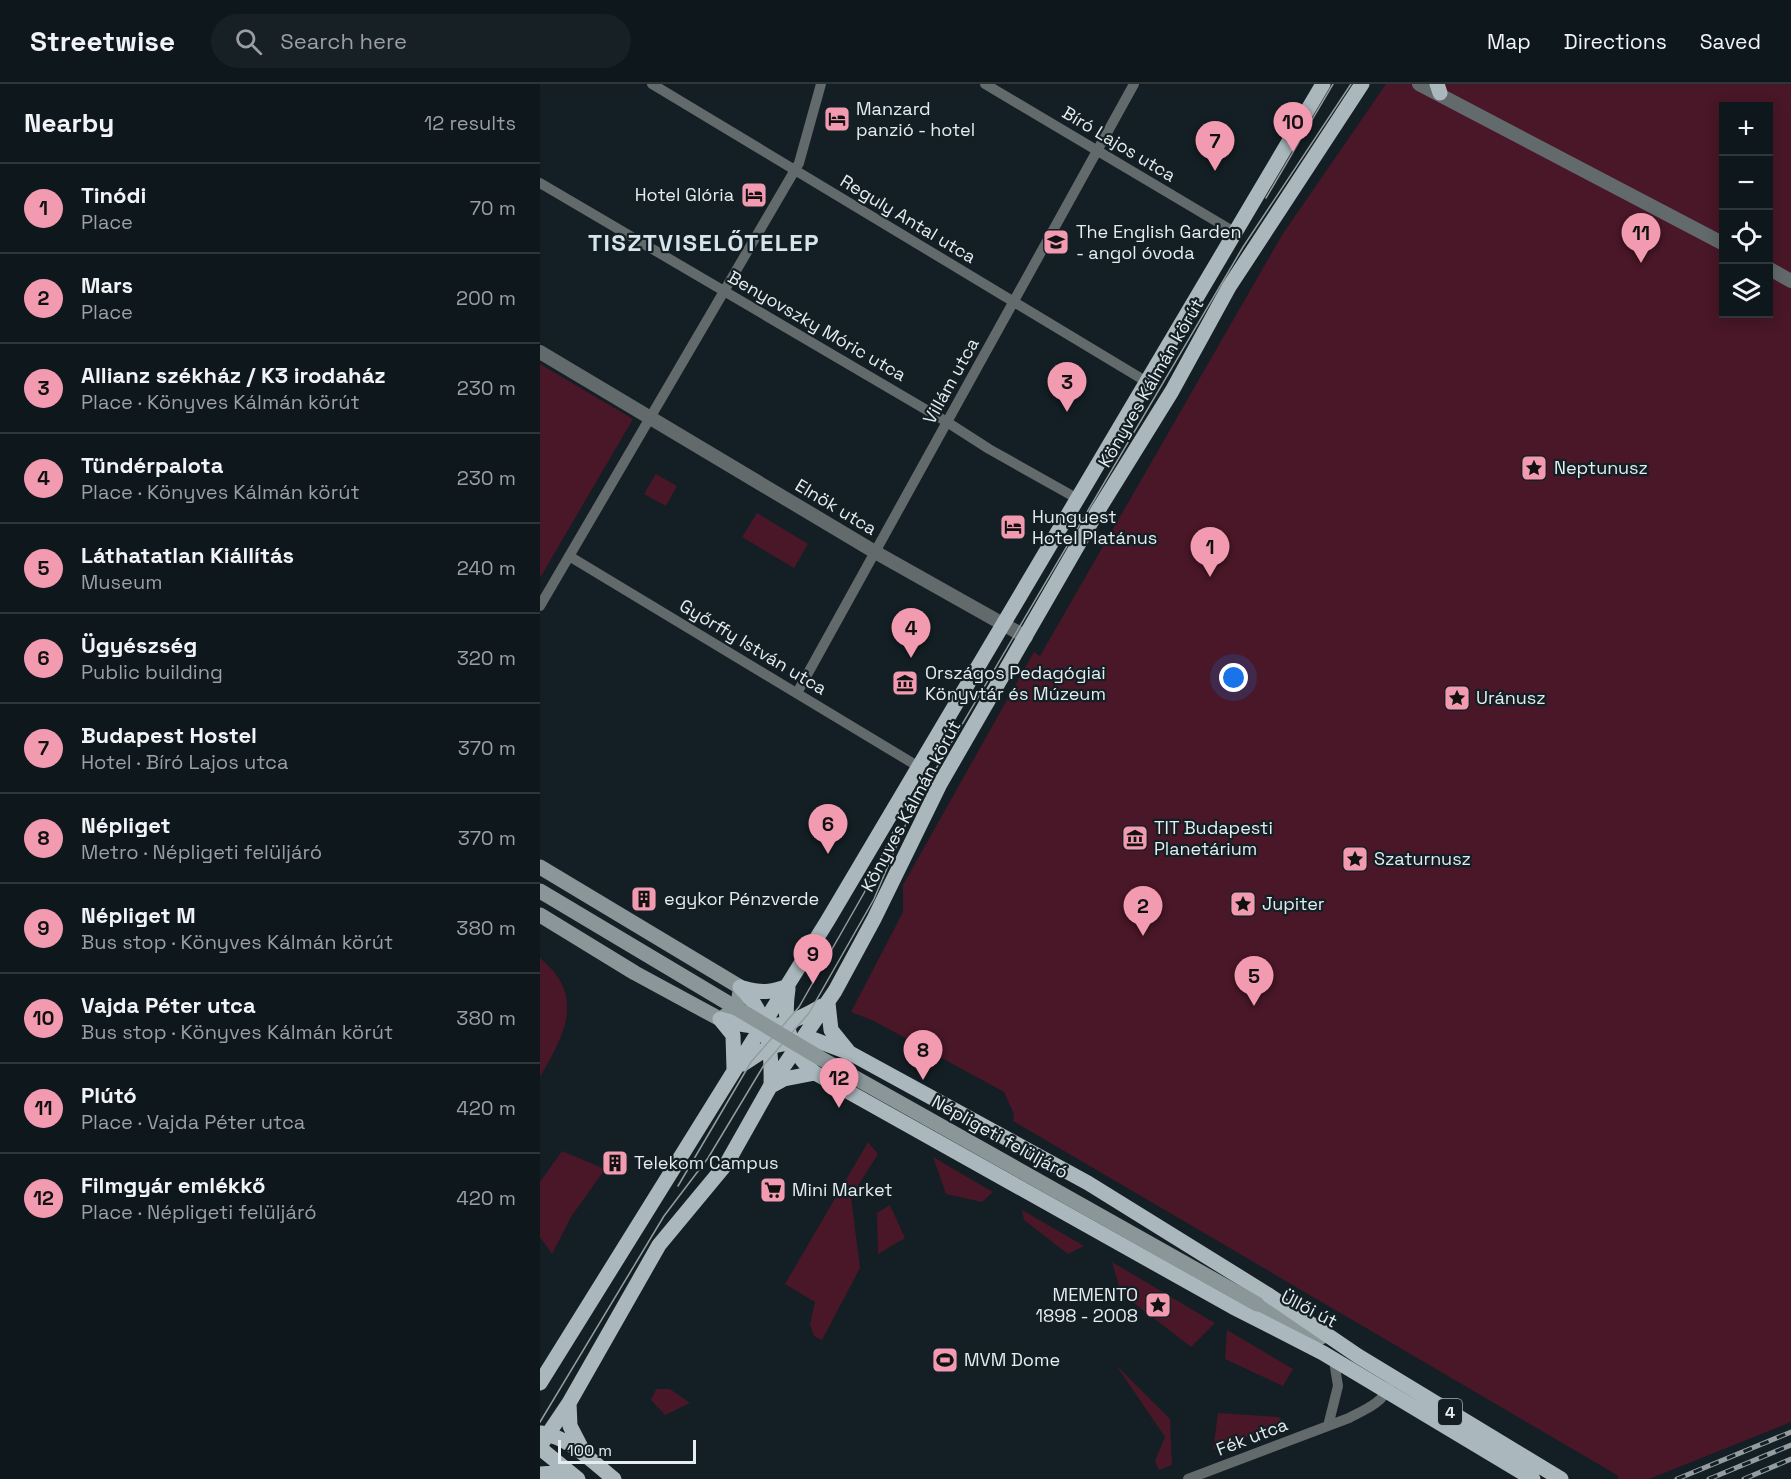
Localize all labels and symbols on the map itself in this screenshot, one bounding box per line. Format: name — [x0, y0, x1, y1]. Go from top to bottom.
place label: Manzard panzió - hotel — [856, 97, 975, 141]
street label: Bíró Lajos utca — [1058, 101, 1180, 187]
pin: 10 — [1274, 103, 1312, 152]
hotel icon: Manzard panzió - hotel — [822, 104, 852, 134]
pin: 7 — [1196, 122, 1234, 171]
street label: Reguly Antal utca — [836, 169, 980, 268]
hotel icon: Hotel Glória — [739, 180, 769, 210]
place label: Hotel Glória — [635, 183, 734, 206]
pin: 11 — [1622, 214, 1660, 263]
place label: The English Garden - angol óvoda — [1076, 220, 1242, 264]
district label: TISZTVISELŐTELEP — [588, 227, 820, 258]
school or university icon: The English Garden - angol óvoda — [1041, 227, 1071, 257]
street label: Benyovszky Móric utca — [724, 265, 911, 386]
street label: Könyves Kálmán körút — [1093, 294, 1208, 471]
street label: Villám utca — [917, 334, 984, 428]
pin: 3 — [1048, 362, 1086, 412]
place icon: Neptunusz — [1519, 453, 1549, 483]
place label: Neptunusz — [1554, 456, 1648, 479]
street label: Elnök utca — [791, 473, 881, 540]
place label: Hunguest Hotel Platánus — [1032, 505, 1157, 549]
hotel icon: Hunguest Hotel Platánus — [998, 512, 1028, 542]
pin: 1 — [1190, 528, 1230, 577]
street label: Győrffy István utca — [675, 594, 831, 700]
pin: 4 — [892, 608, 931, 658]
place label: Országos Pedagógiai Könyvtár és Múzeum — [925, 661, 1106, 705]
your location — [1219, 663, 1248, 692]
museum icon: Országos Pedagógiai Könyvtár és Múzeum — [890, 668, 920, 698]
place icon: Uránusz — [1442, 683, 1472, 713]
place label: Uránusz — [1476, 686, 1546, 709]
street label: Könyves Kálmán körút — [855, 716, 966, 896]
pin: 6 — [808, 804, 848, 854]
place label: TIT Budapesti Planetárium — [1154, 816, 1273, 860]
museum icon: TIT Budapesti Planetárium — [1120, 823, 1150, 853]
place icon: Szaturnusz — [1340, 844, 1370, 874]
place label: Szaturnusz — [1374, 847, 1471, 870]
building icon: egykor Pénzverde — [629, 884, 659, 914]
pin: 2 — [1124, 886, 1162, 936]
place label: egykor Pénzverde — [664, 887, 819, 910]
place icon: Jupiter — [1228, 889, 1258, 919]
place label: Jupiter — [1262, 892, 1325, 915]
pin: 9 — [794, 934, 832, 984]
pin: 5 — [1234, 956, 1274, 1006]
pin: 8 — [904, 1030, 943, 1080]
pin: 12 — [820, 1058, 858, 1108]
street label: Népligeti felüljáró — [928, 1090, 1073, 1184]
building icon: Telekom Campus — [600, 1148, 630, 1178]
place label: Telekom Campus — [634, 1151, 778, 1174]
supermarket icon: Mini Market — [758, 1175, 788, 1205]
place label: Mini Market — [792, 1178, 893, 1201]
place label: MEMENTO 1898 - 2008 — [1035, 1283, 1138, 1327]
street label: Üllői út — [1277, 1285, 1341, 1332]
place icon: MEMENTO 1898 - 2008 — [1143, 1290, 1173, 1320]
sports icon: MVM Dome — [930, 1345, 960, 1375]
place label: MVM Dome — [964, 1348, 1060, 1371]
road number: 4 — [1438, 1399, 1462, 1425]
street label: Fék utca — [1213, 1412, 1291, 1461]
scale bar — [558, 1437, 696, 1464]

